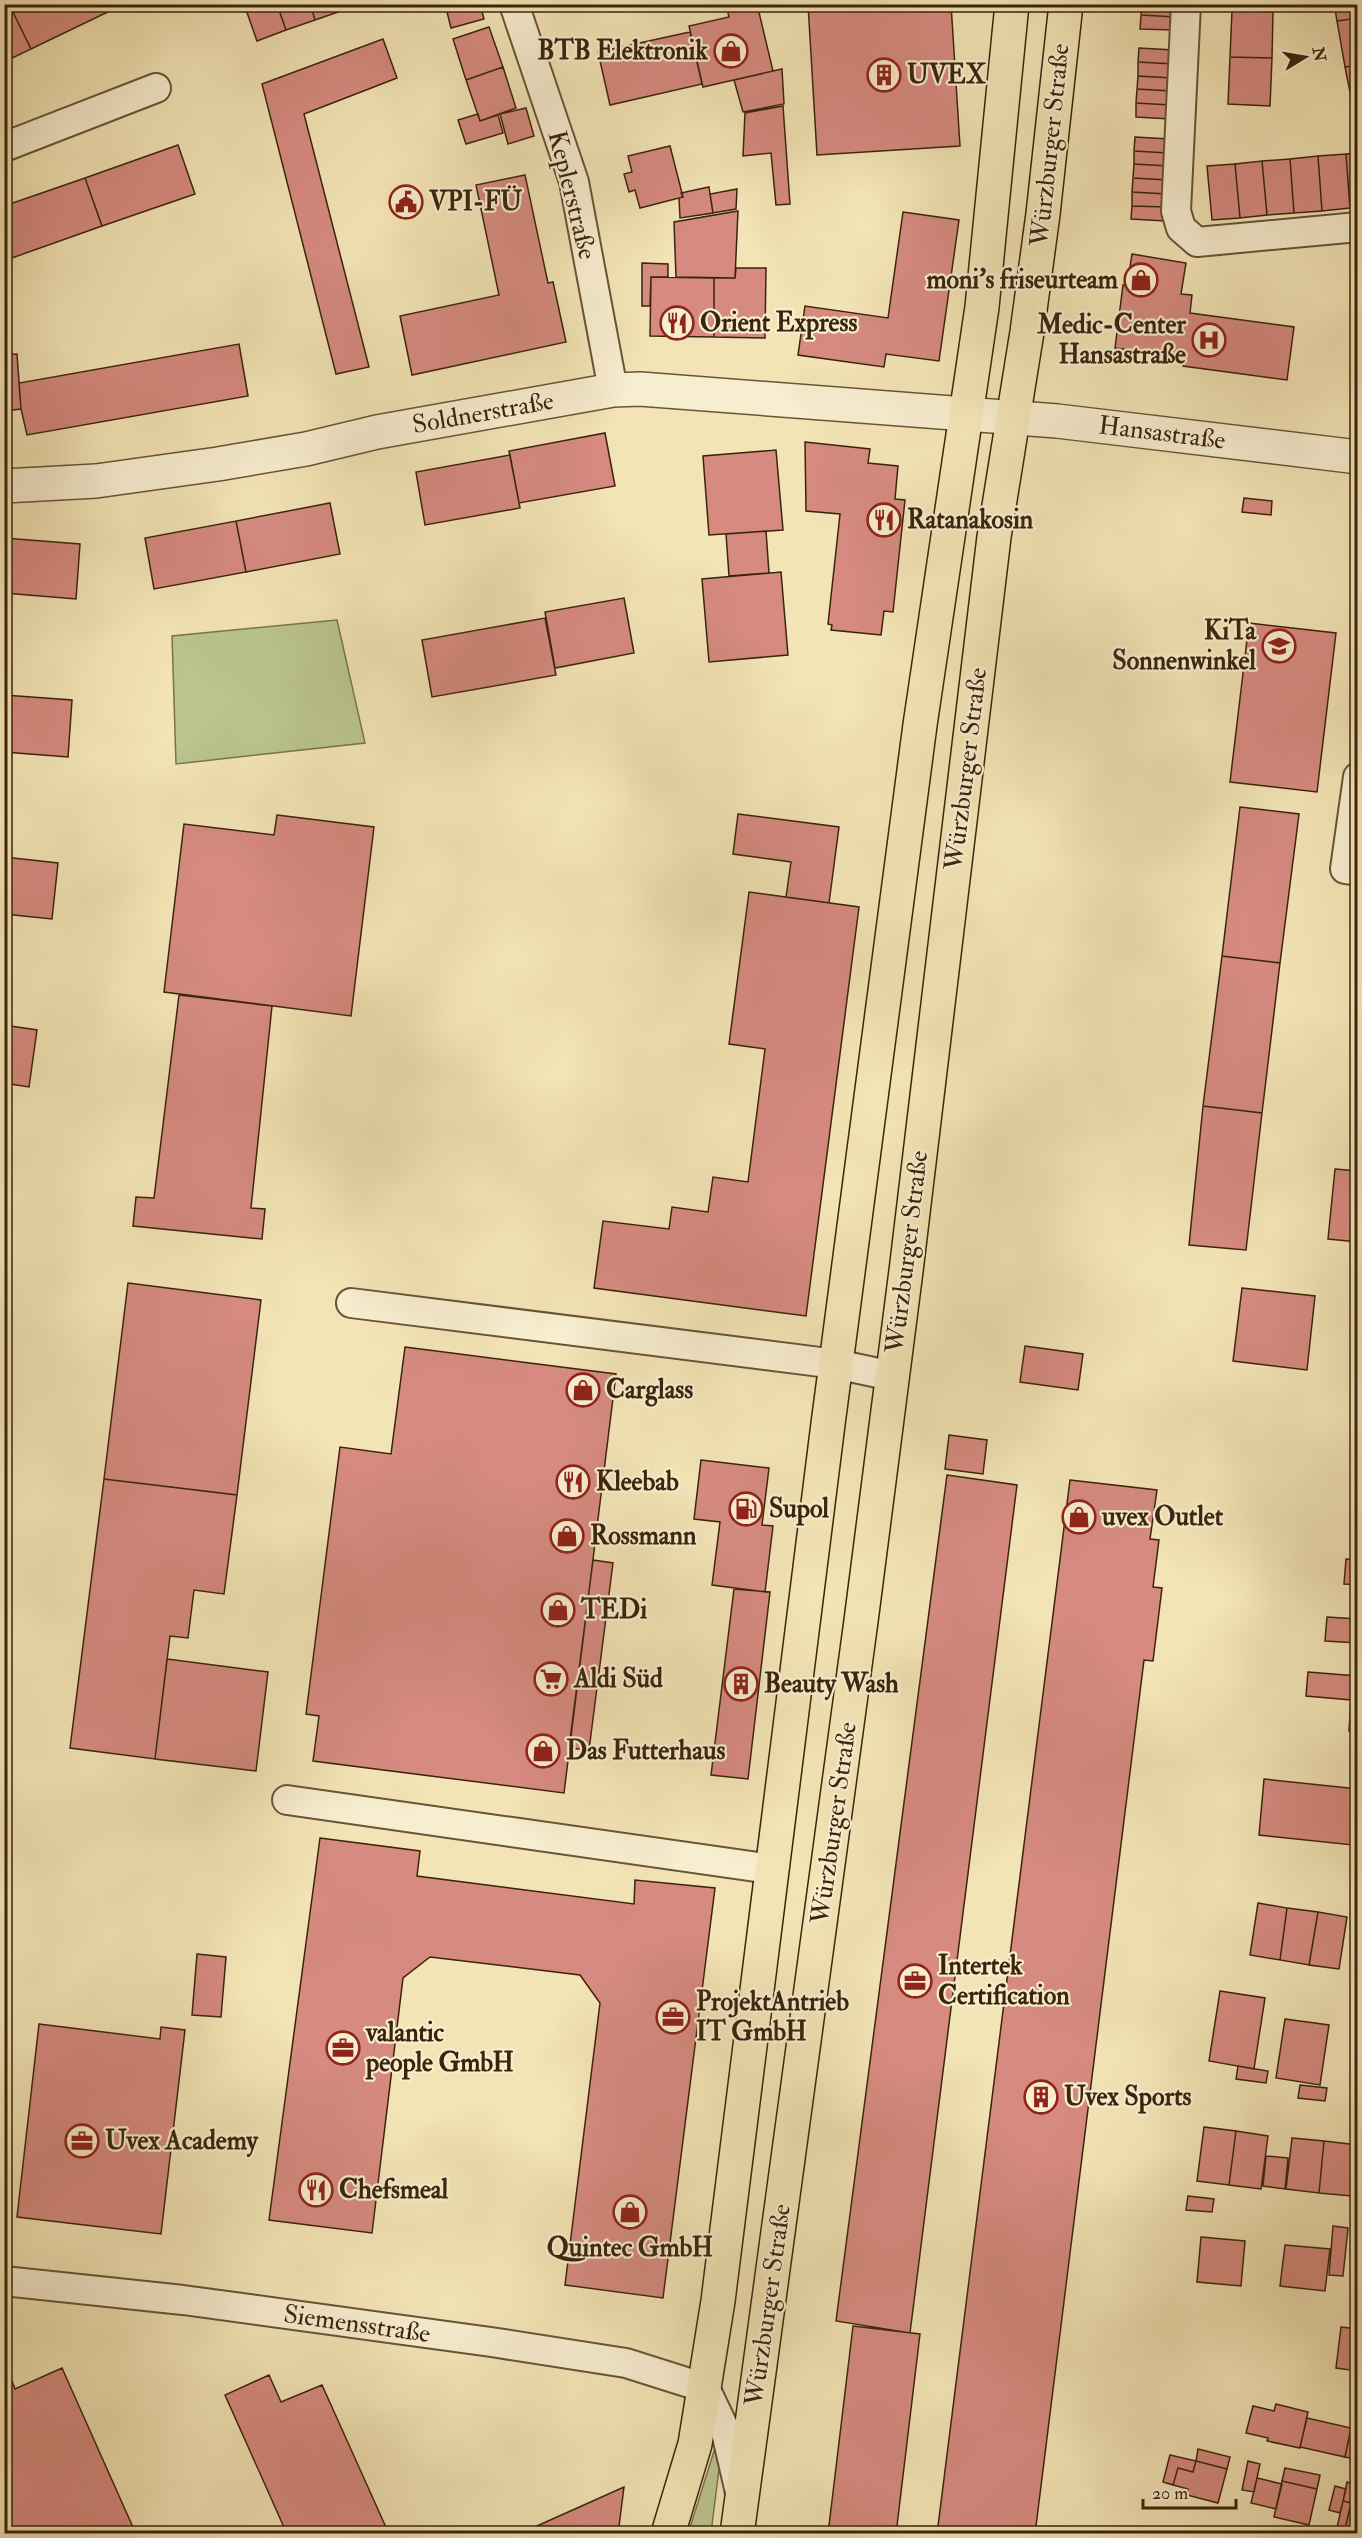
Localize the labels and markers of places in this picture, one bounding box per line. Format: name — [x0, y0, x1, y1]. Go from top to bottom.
shop icon: BTB Elektronik — [713, 33, 749, 69]
place label: BTB Elektronik — [537, 35, 709, 67]
building icon: UVEX — [866, 57, 902, 93]
place label: UVEX — [907, 59, 987, 91]
public building icon: VPI-FÜ — [388, 184, 424, 220]
place label: VPI-FÜ — [428, 185, 522, 218]
shop icon: moni's friseurteam — [1123, 262, 1159, 298]
place label: moni's friseurteam — [926, 264, 1119, 296]
restaurant icon: Orient Express — [659, 305, 695, 341]
place label: Orient Express — [700, 307, 857, 340]
place label: Medic-Center Hansastraße — [1036, 309, 1186, 371]
hospital icon: Medic-Center Hansastraße — [1191, 322, 1227, 358]
restaurant icon: Ratanakosin — [866, 502, 902, 538]
place label: Ratanakosin — [907, 504, 1034, 536]
place label: KiTa Sonnenwinkel — [1112, 615, 1257, 677]
school or university icon: KiTa Sonnenwinkel — [1261, 628, 1297, 664]
shop icon: Carglass — [565, 1372, 601, 1408]
place label: Carglass — [606, 1374, 693, 1407]
restaurant icon: Kleebab — [555, 1464, 591, 1500]
place label: Kleebab — [596, 1466, 679, 1498]
fuel station icon: Supol — [728, 1491, 764, 1527]
place label: Supol — [769, 1493, 829, 1526]
shop icon: uvex Outlet — [1061, 1499, 1097, 1535]
place label: uvex Outlet — [1101, 1501, 1224, 1533]
shop icon: Rossmann — [549, 1518, 585, 1554]
place label: Rossmann — [590, 1520, 697, 1552]
shop icon: TEDi — [540, 1592, 576, 1628]
place label: TEDi — [580, 1594, 647, 1626]
supermarket icon: Aldi Süd — [533, 1661, 569, 1697]
place label: Aldi Süd — [573, 1663, 663, 1695]
building icon: Beauty Wash — [723, 1666, 759, 1702]
place label: Beauty Wash — [764, 1668, 899, 1701]
shop icon: Das Futterhaus — [525, 1733, 561, 1769]
place label: Das Futterhaus — [566, 1735, 725, 1767]
place label: Intertek Certification — [938, 1950, 1070, 2012]
office icon: Intertek Certification — [897, 1963, 933, 1999]
place label: ProjektAntrieb IT GmbH — [696, 1986, 849, 2048]
office icon: ProjektAntrieb IT GmbH — [655, 1999, 691, 2035]
place label: valantic people GmbH — [365, 2017, 514, 2080]
office icon: valantic people GmbH — [325, 2030, 361, 2066]
building icon: Uvex Sports — [1023, 2079, 1059, 2115]
place label: Uvex Sports — [1064, 2081, 1192, 2114]
office icon: Uvex Academy — [64, 2123, 100, 2159]
place label: Uvex Academy — [105, 2125, 259, 2158]
restaurant icon: Chefsmeal — [298, 2172, 334, 2208]
place label: Chefsmeal — [339, 2174, 449, 2206]
shop icon: Quintec GmbH — [612, 2194, 648, 2230]
place label: Quintec GmbH — [547, 2232, 713, 2264]

